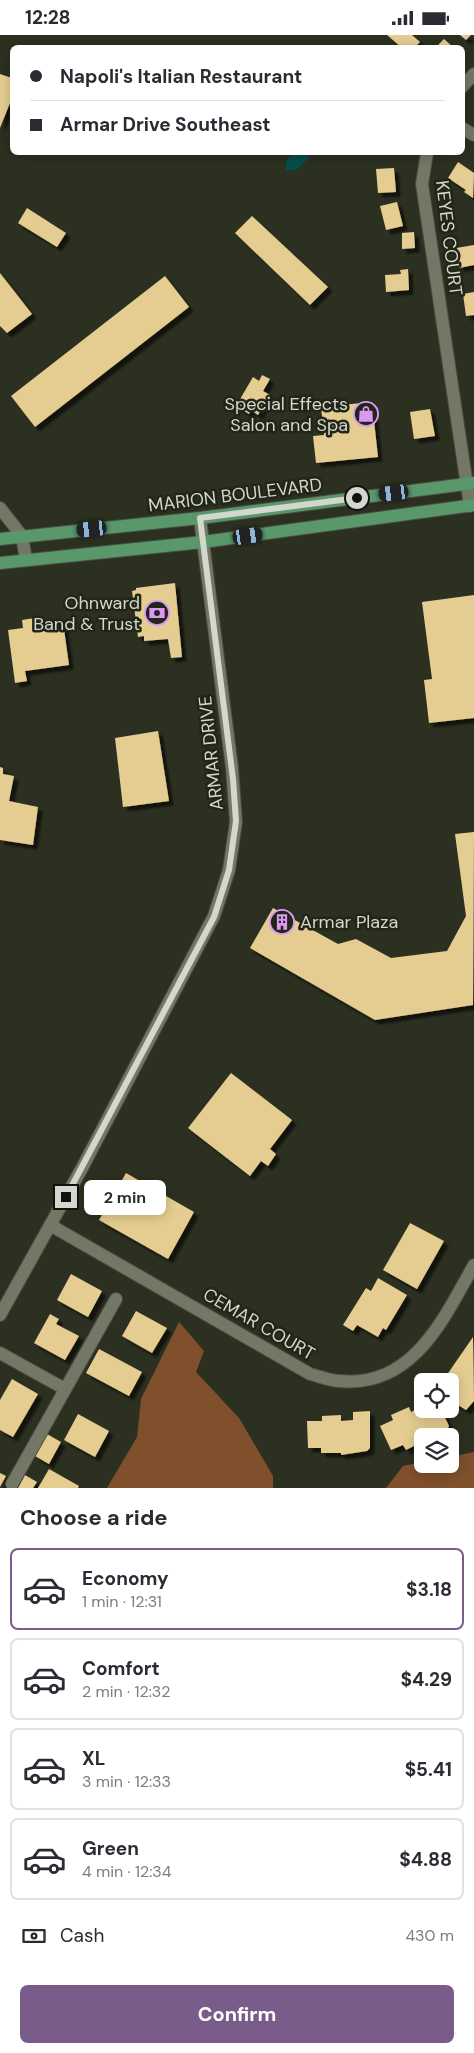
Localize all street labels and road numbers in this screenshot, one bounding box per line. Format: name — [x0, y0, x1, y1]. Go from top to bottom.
street label: KEYES COURT — [430, 179, 468, 297]
street label: MARION BOULEVARD — [147, 472, 323, 518]
street label: ARMAR DRIVE — [193, 695, 229, 811]
street label: CEMAR COURT — [199, 1282, 319, 1366]

